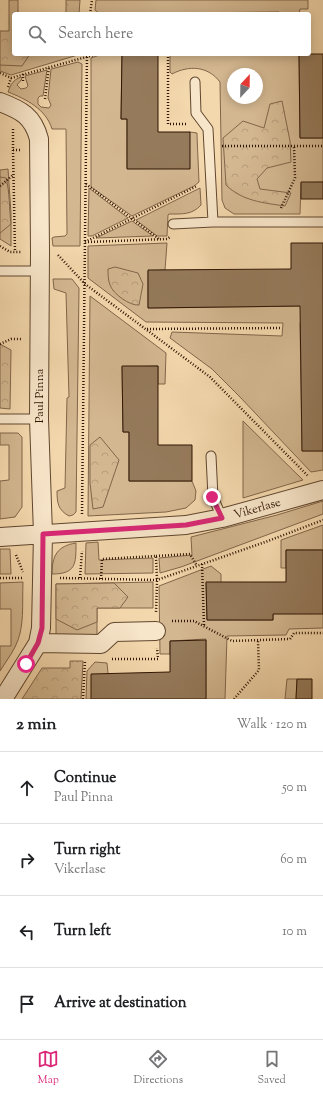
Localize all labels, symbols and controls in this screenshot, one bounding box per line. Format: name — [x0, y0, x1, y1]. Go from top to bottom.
search box — [12, 12, 311, 56]
icon: search — [26, 23, 48, 45]
text: Search here — [58, 24, 133, 45]
north arrow — [227, 68, 263, 104]
street label: Paul Pinna — [31, 368, 49, 423]
route end — [203, 488, 221, 506]
street label: Vikerlase — [232, 494, 283, 524]
route start — [17, 655, 35, 673]
text: 2 min — [16, 713, 57, 737]
text: Walk · 120 m — [237, 716, 307, 734]
text: Continue — [54, 768, 116, 789]
icon: ahead — [16, 777, 38, 799]
text: 50 m — [282, 779, 307, 797]
text: Paul Pinna — [54, 789, 113, 807]
text: Turn right — [54, 840, 120, 861]
icon: right — [16, 849, 38, 871]
text: 60 m — [280, 851, 307, 869]
text: Vikerlase — [54, 861, 106, 879]
icon: left — [16, 921, 38, 943]
text: Turn left — [54, 921, 111, 942]
text: 10 m — [282, 923, 307, 941]
icon: arrive — [16, 993, 38, 1015]
text: Arrive at destination — [54, 993, 187, 1014]
tab: Map — [37, 1048, 59, 1088]
tab: Directions — [134, 1048, 183, 1088]
tab: Saved — [258, 1048, 286, 1088]

